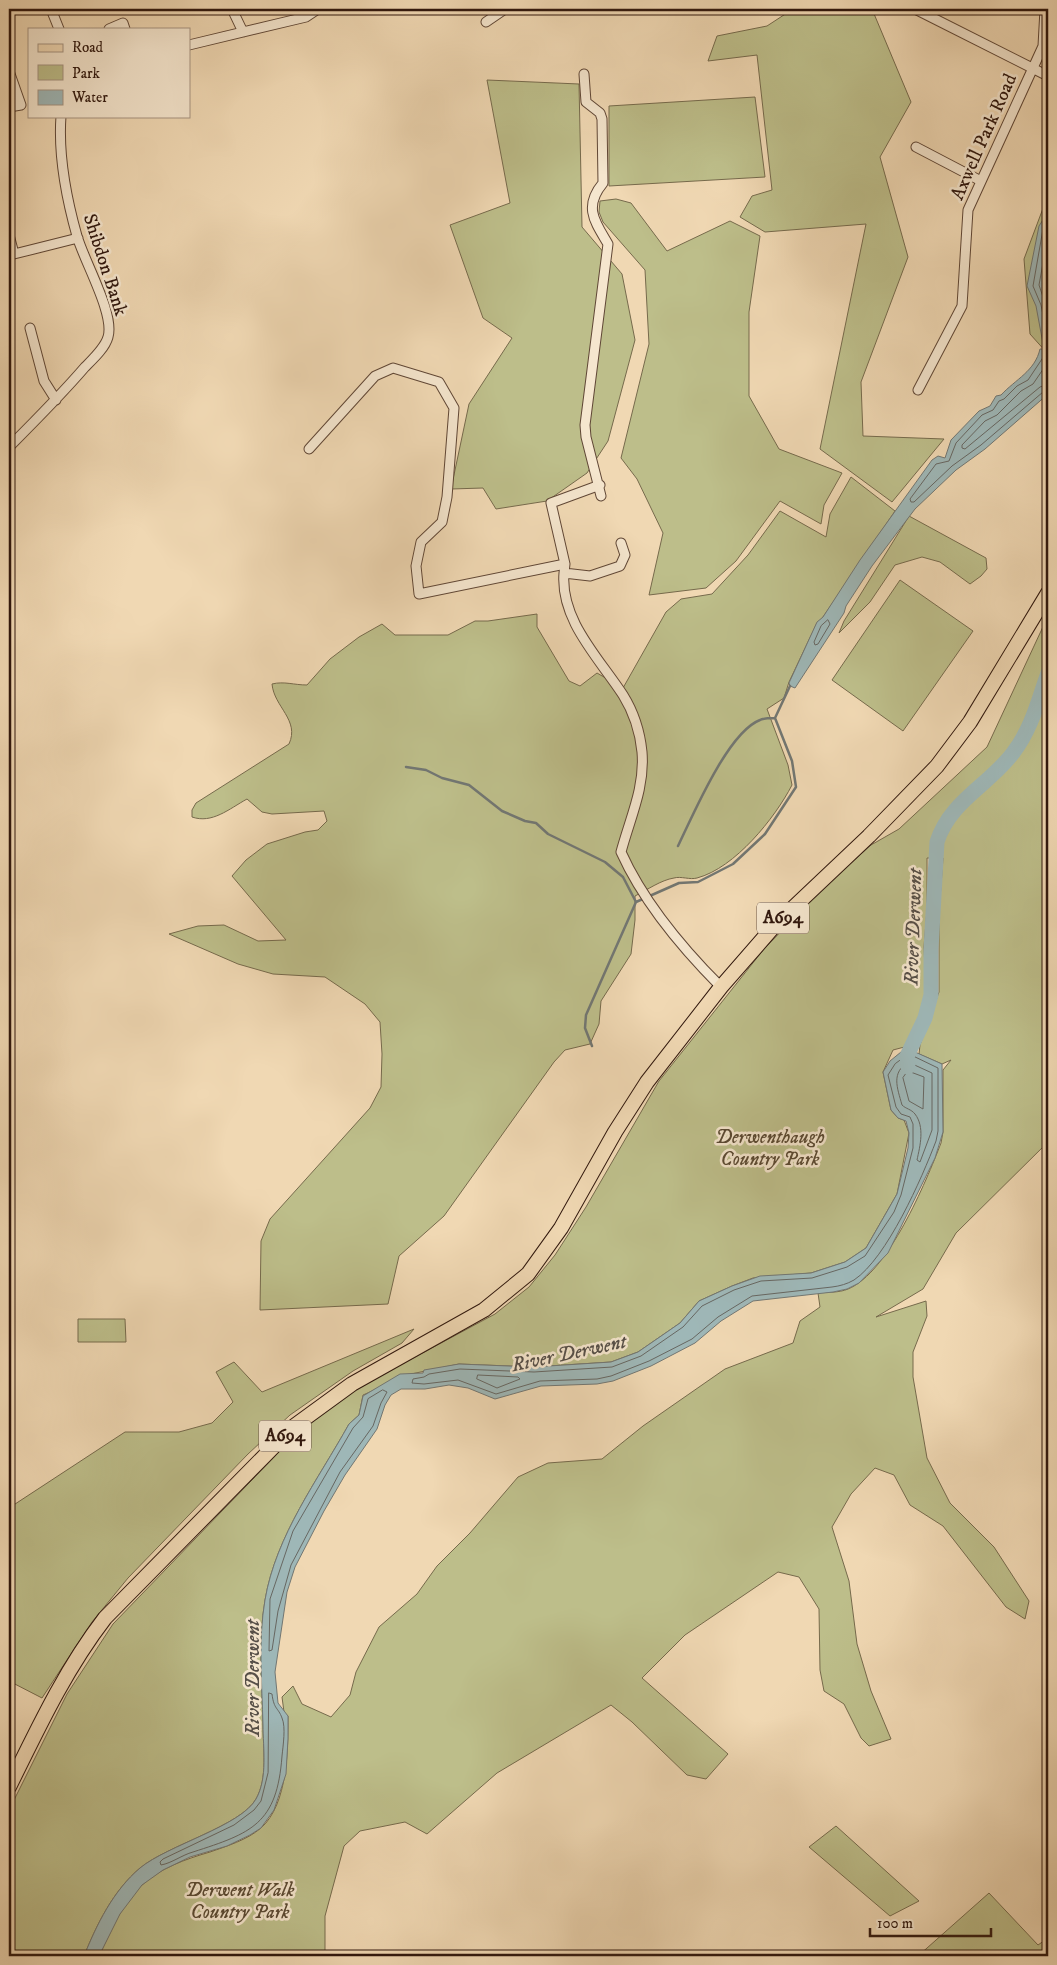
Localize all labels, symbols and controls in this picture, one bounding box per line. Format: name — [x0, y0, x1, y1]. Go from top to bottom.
legend — [28, 28, 190, 118]
text: Road — [72, 38, 104, 57]
text: Park — [72, 64, 101, 83]
street label: Axwell Park Road — [946, 70, 1022, 204]
text: Water — [71, 88, 108, 107]
street label: Shibdon Bank — [78, 211, 132, 319]
water label: River Derwent — [899, 866, 929, 987]
road number: A694 — [757, 902, 809, 934]
park label: Derwenthaugh Country Park — [715, 1126, 825, 1171]
water label: River Derwent — [508, 1329, 631, 1379]
road number: A694 — [259, 1420, 311, 1452]
water label: River Derwent — [241, 1618, 266, 1737]
park label: Derwent Walk Country Park — [186, 1879, 294, 1924]
scale bar — [870, 1905, 991, 1937]
text: 100 m — [877, 1914, 913, 1933]

